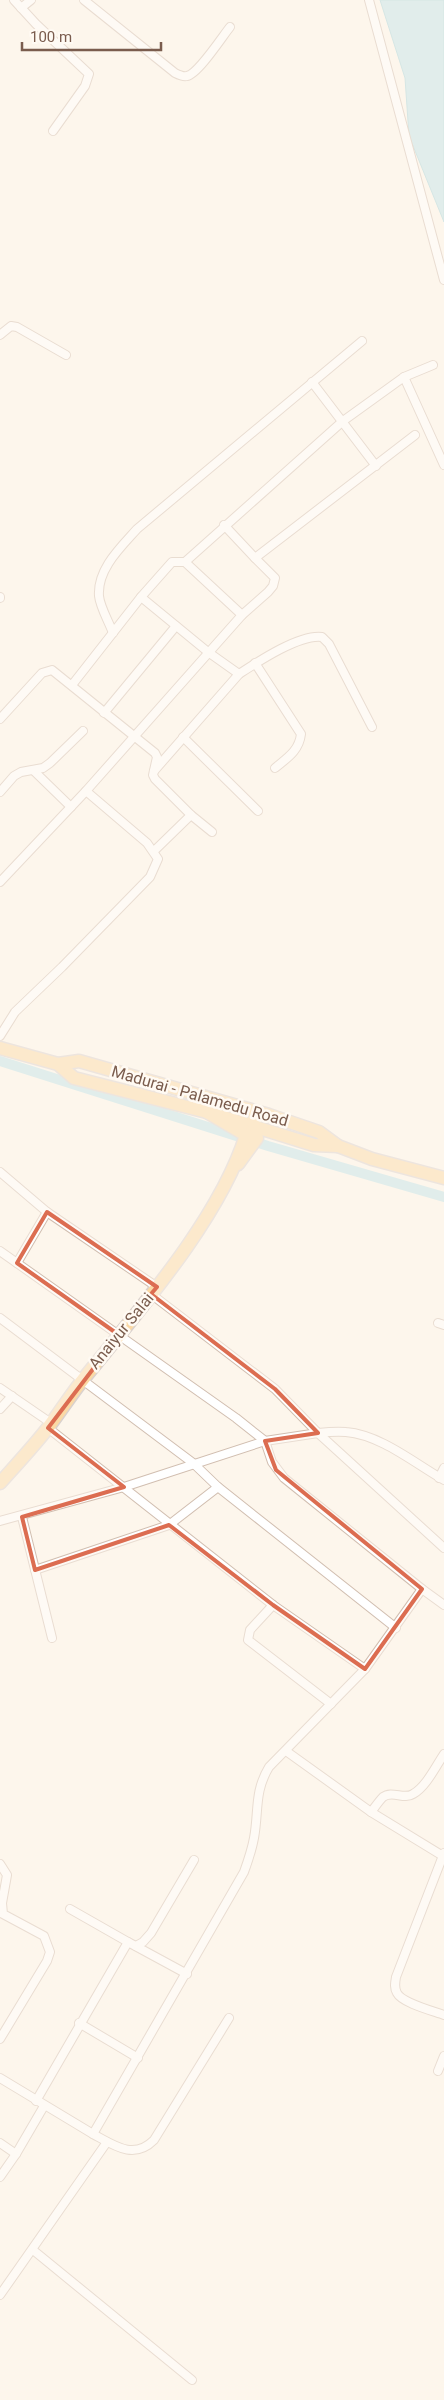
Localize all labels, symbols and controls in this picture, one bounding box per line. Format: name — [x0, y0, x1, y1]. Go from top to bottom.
scale bar — [22, 20, 161, 52]
text: 100 m — [30, 28, 72, 46]
street label: Madurai - Palamedu Road — [109, 1062, 291, 1130]
street label: Anaiyur Salai — [85, 1289, 157, 1373]

